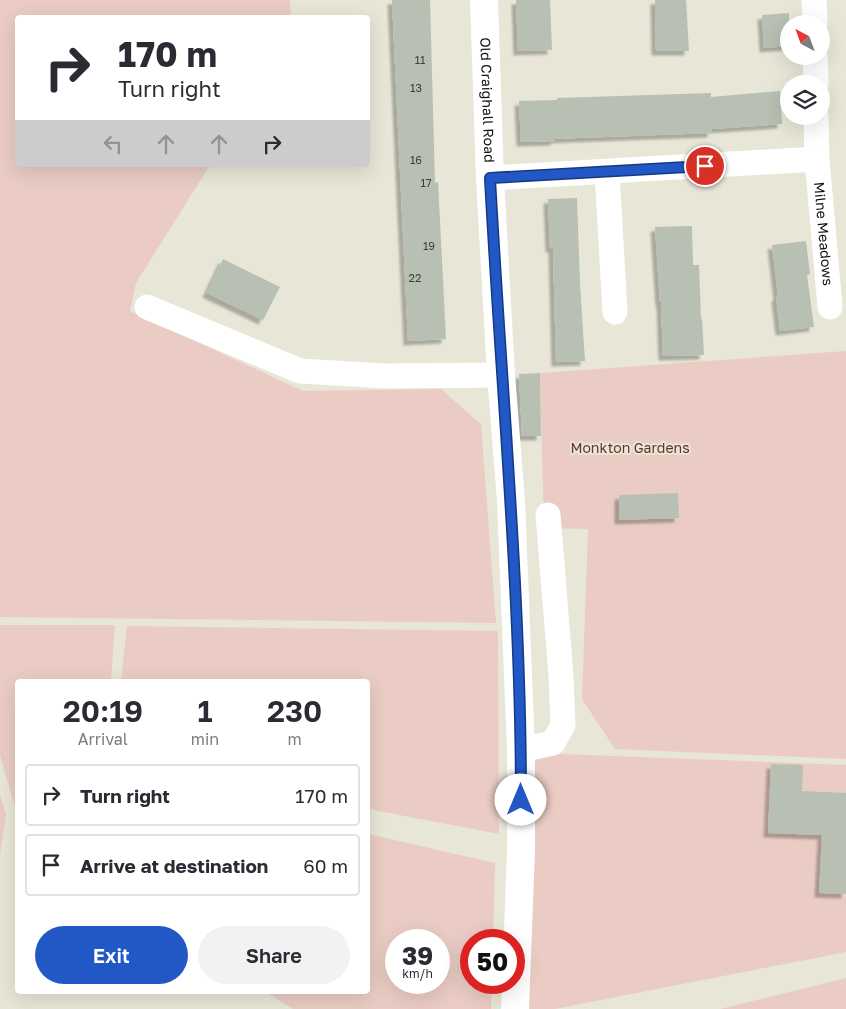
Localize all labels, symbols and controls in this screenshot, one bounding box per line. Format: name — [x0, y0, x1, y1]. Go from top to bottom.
north arrow — [780, 15, 830, 65]
map controls — [780, 15, 830, 125]
text: 170 m — [118, 33, 217, 75]
icon: right — [35, 35, 100, 100]
street label: Old Craighall Road — [477, 37, 498, 163]
house number: 11 — [415, 53, 425, 66]
text: Turn right — [118, 75, 221, 102]
button: layers — [780, 75, 830, 125]
house number: 13 — [410, 81, 422, 94]
icon: left — [99, 130, 127, 158]
icon: ahead — [152, 130, 180, 158]
icon: ahead — [205, 130, 233, 158]
icon: right — [258, 130, 286, 158]
pin — [684, 145, 726, 187]
icon: arrive — [691, 152, 719, 180]
house number: 16 — [410, 153, 422, 166]
house number: 17 — [420, 176, 432, 189]
street label: Milne Meadows — [811, 181, 837, 286]
house number: 19 — [423, 239, 435, 252]
house number: 22 — [409, 271, 421, 284]
park label: Monkton Gardens — [570, 439, 690, 456]
text: 20:19 — [63, 693, 143, 729]
text: 1 — [197, 693, 213, 729]
text: 230 — [267, 693, 322, 729]
text: Arrival — [78, 729, 128, 749]
text: min — [191, 729, 219, 749]
text: m — [287, 729, 302, 749]
position arrow — [494, 773, 546, 825]
icon: right — [37, 781, 65, 809]
text: Turn right — [80, 784, 170, 807]
text: 170 m — [295, 784, 348, 807]
icon: arrive — [37, 851, 65, 879]
text: Arrive at destination — [80, 854, 268, 877]
text: 60 m — [303, 854, 348, 877]
button: Exit — [35, 926, 188, 984]
button: Share — [198, 926, 350, 984]
speed limit sign: 50 — [460, 929, 525, 994]
text: 39 — [402, 940, 433, 971]
text: km/h — [402, 966, 433, 981]

